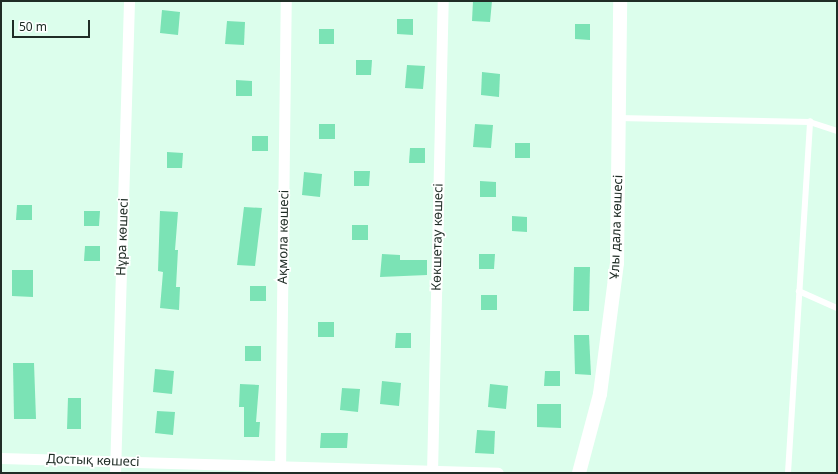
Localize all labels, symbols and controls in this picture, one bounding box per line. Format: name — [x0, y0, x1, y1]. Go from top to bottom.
scale bar — [14, 12, 92, 38]
text: 50 m — [19, 18, 47, 35]
street label: Ұлы дала көшесі — [606, 174, 626, 280]
street label: Көкшетау көшесі — [428, 183, 446, 291]
street label: Ақмола көшесі — [274, 190, 292, 284]
street label: Нұра көшесі — [113, 198, 131, 276]
street label: Достық көшесі — [46, 451, 140, 469]

